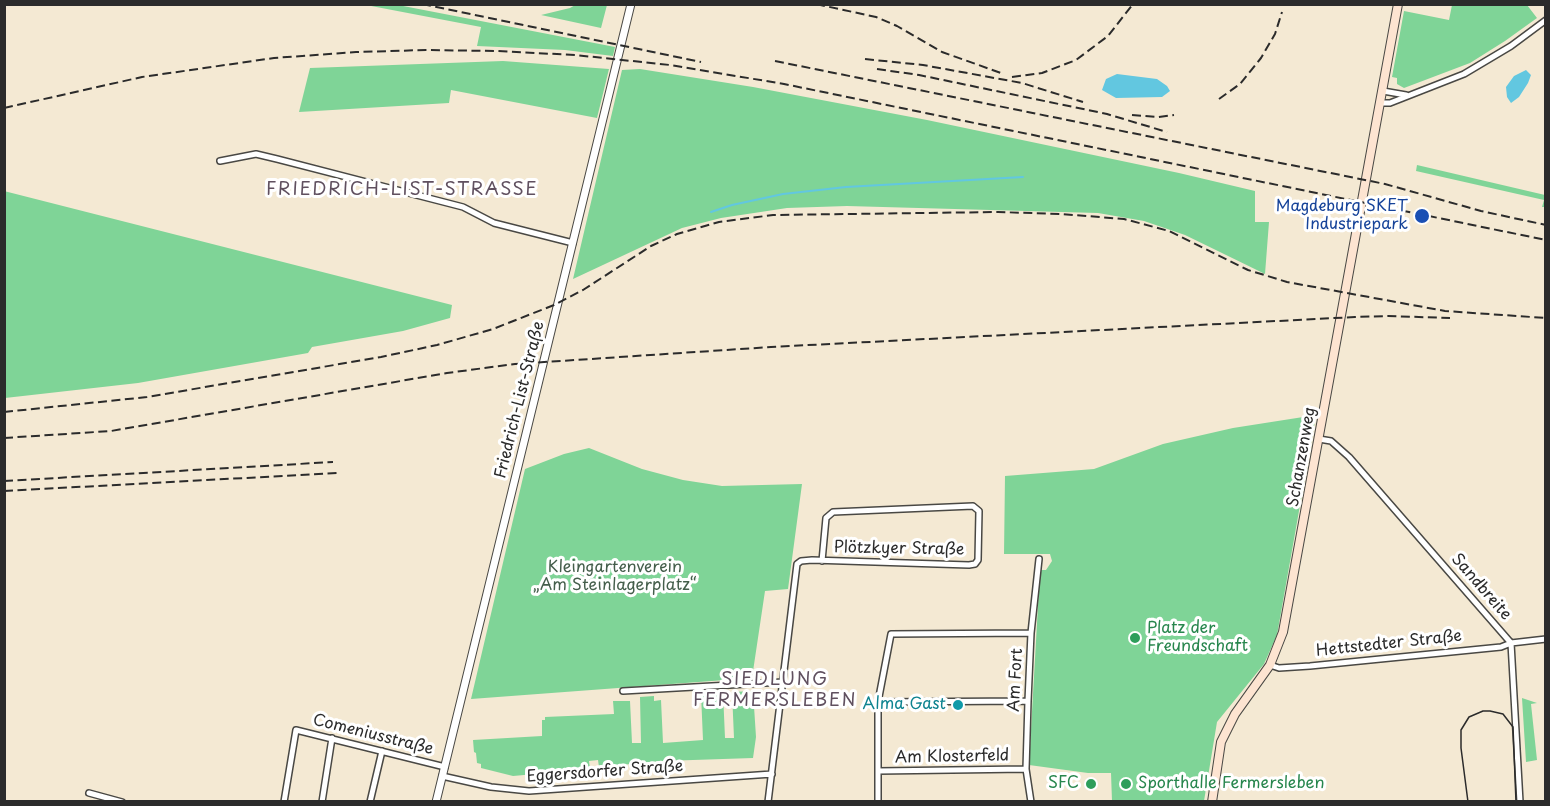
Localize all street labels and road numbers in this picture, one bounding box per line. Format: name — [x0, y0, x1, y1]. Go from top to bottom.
street label: Friedrich-List-Straße — [491, 319, 549, 481]
street label: Schanzenweg — [1284, 406, 1320, 508]
street label: Plötzkyer Straße — [834, 538, 964, 560]
street label: Sandbreite — [1447, 550, 1515, 624]
street label: Hettstedter Straße — [1315, 627, 1463, 661]
street label: Am Fort — [1005, 648, 1027, 712]
street label: Comeniusstraße — [311, 711, 435, 759]
street label: Am Klosterfeld — [895, 746, 1009, 768]
street label: Eggersdorfer Straße — [526, 757, 684, 787]

